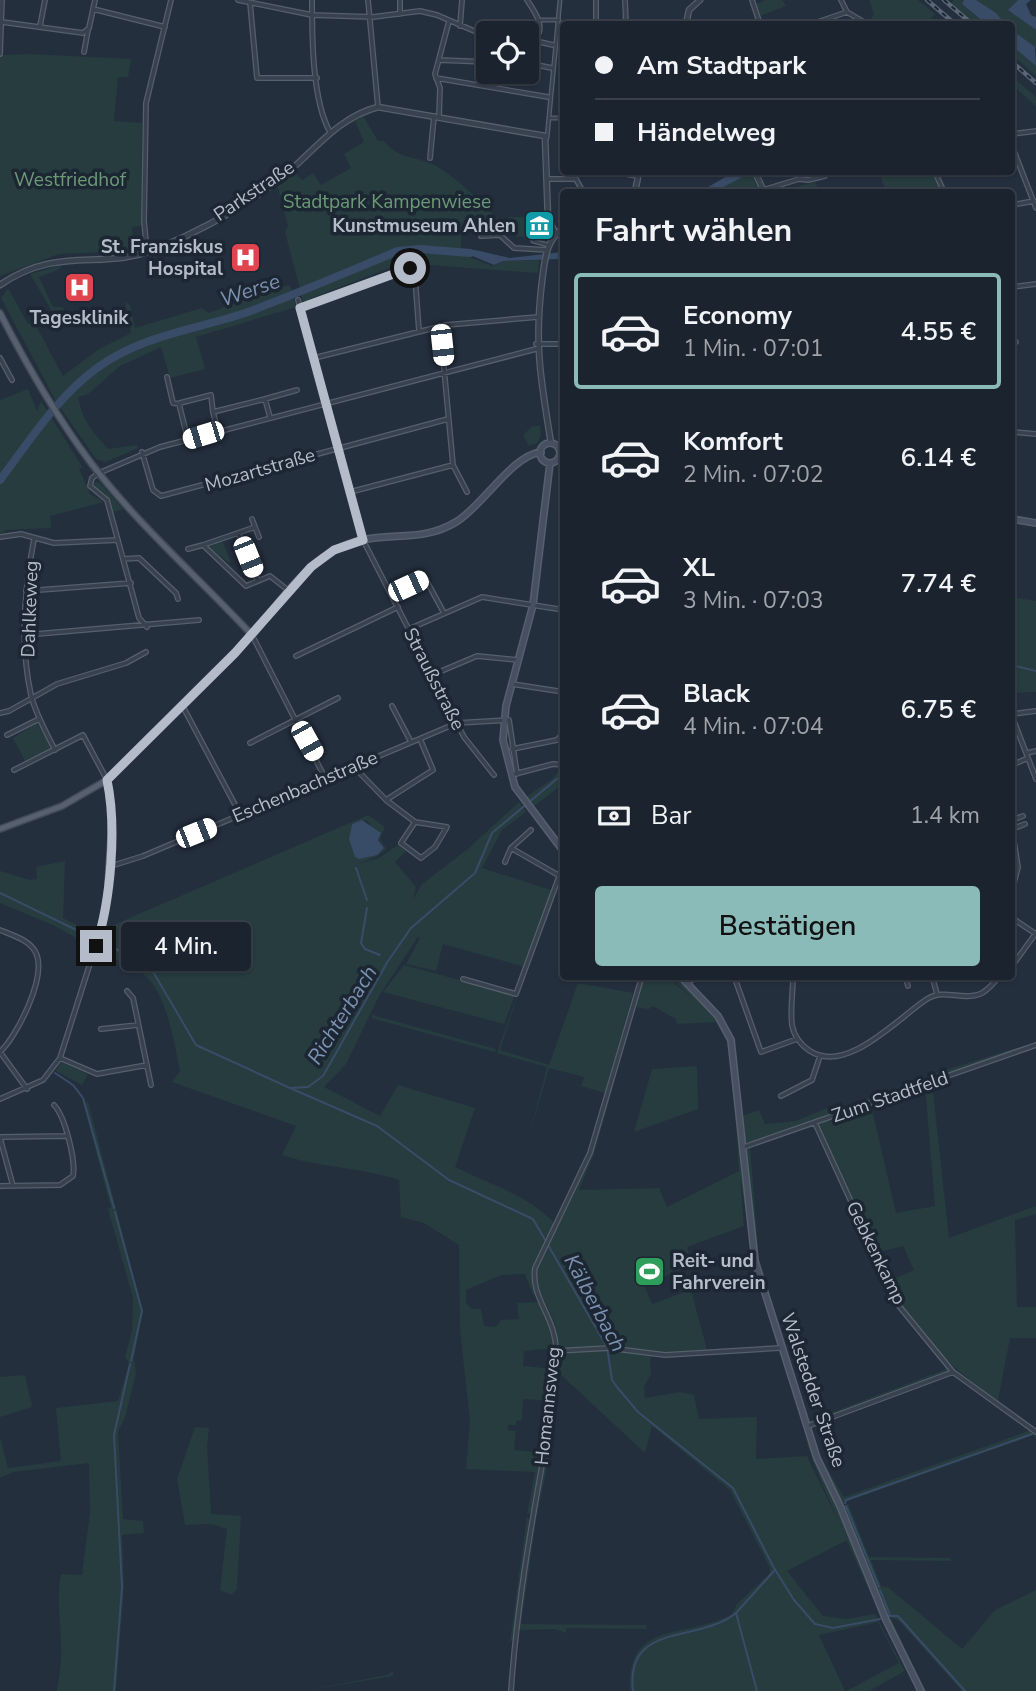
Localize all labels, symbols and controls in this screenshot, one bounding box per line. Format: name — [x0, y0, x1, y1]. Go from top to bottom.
map controls — [476, 21, 539, 84]
button: locate — [476, 21, 539, 84]
text: Am Stadtpark — [637, 48, 806, 83]
text: Händelweg — [637, 115, 776, 150]
street label: Parkstraße — [209, 154, 299, 228]
park label: Westfriedhof — [14, 167, 127, 193]
park label: Stadtpark Kampenwiese — [283, 189, 491, 215]
museum icon: Kunstmuseum Ahlen — [522, 209, 556, 243]
text: Fahrt wählen — [595, 209, 792, 252]
place label: Kunstmuseum Ahlen — [332, 213, 516, 239]
place label: St. Franziskus Hospital — [101, 234, 223, 282]
hospital icon: St. Franziskus Hospital — [229, 241, 263, 275]
route start — [394, 252, 426, 284]
water label: Werse — [216, 267, 284, 313]
hospital icon: Tagesklinik — [62, 270, 96, 304]
text: Economy — [683, 298, 792, 333]
icon: car — [599, 300, 662, 363]
place label: Tagesklinik — [30, 305, 129, 331]
text: 4.55 € — [901, 314, 976, 349]
car — [430, 323, 455, 367]
text: 1 Min. · 07:01 — [683, 333, 824, 364]
car — [180, 419, 227, 451]
text: Komfort — [683, 424, 783, 459]
icon: car — [599, 426, 662, 489]
text: 6.14 € — [901, 440, 976, 475]
street label: Mozartstraße — [202, 442, 318, 498]
text: 2 Min. · 07:02 — [683, 459, 824, 490]
car — [231, 534, 266, 580]
text: XL — [683, 550, 715, 585]
icon: car — [599, 552, 662, 615]
street label: Dahlkeweg — [15, 560, 45, 658]
text: 7.74 € — [901, 566, 976, 601]
car — [385, 568, 432, 604]
text: 3 Min. · 07:03 — [683, 585, 824, 616]
street label: Straußstraße — [397, 623, 471, 735]
text: Black — [683, 676, 750, 711]
icon: car — [599, 678, 662, 741]
text: 6.75 € — [901, 692, 976, 727]
text: 4 Min. · 07:04 — [683, 711, 824, 742]
car — [288, 718, 327, 764]
street label: Eschenbachstraße — [228, 745, 382, 829]
icon: cash — [595, 797, 633, 835]
text: Bar — [651, 798, 692, 833]
text: 1.4 km — [910, 800, 980, 831]
car — [173, 815, 220, 851]
button: Bestätigen — [595, 886, 980, 966]
callout: 4 Min. — [120, 922, 250, 970]
route end — [80, 930, 112, 962]
text: 4 Min. — [154, 931, 218, 962]
water label: Richterbach — [301, 960, 383, 1070]
street label: Zum Stadtfeld — [828, 1065, 952, 1129]
street label: Gebkenkamp — [840, 1197, 912, 1309]
place label: Reit- und Fahrverein — [672, 1248, 766, 1296]
water label: Kälberbach — [558, 1249, 632, 1357]
sports icon: Reit- und Fahrverein — [632, 1255, 666, 1289]
street label: Walstedder Straße — [774, 1309, 852, 1471]
street label: Homannsweg — [529, 1345, 567, 1467]

